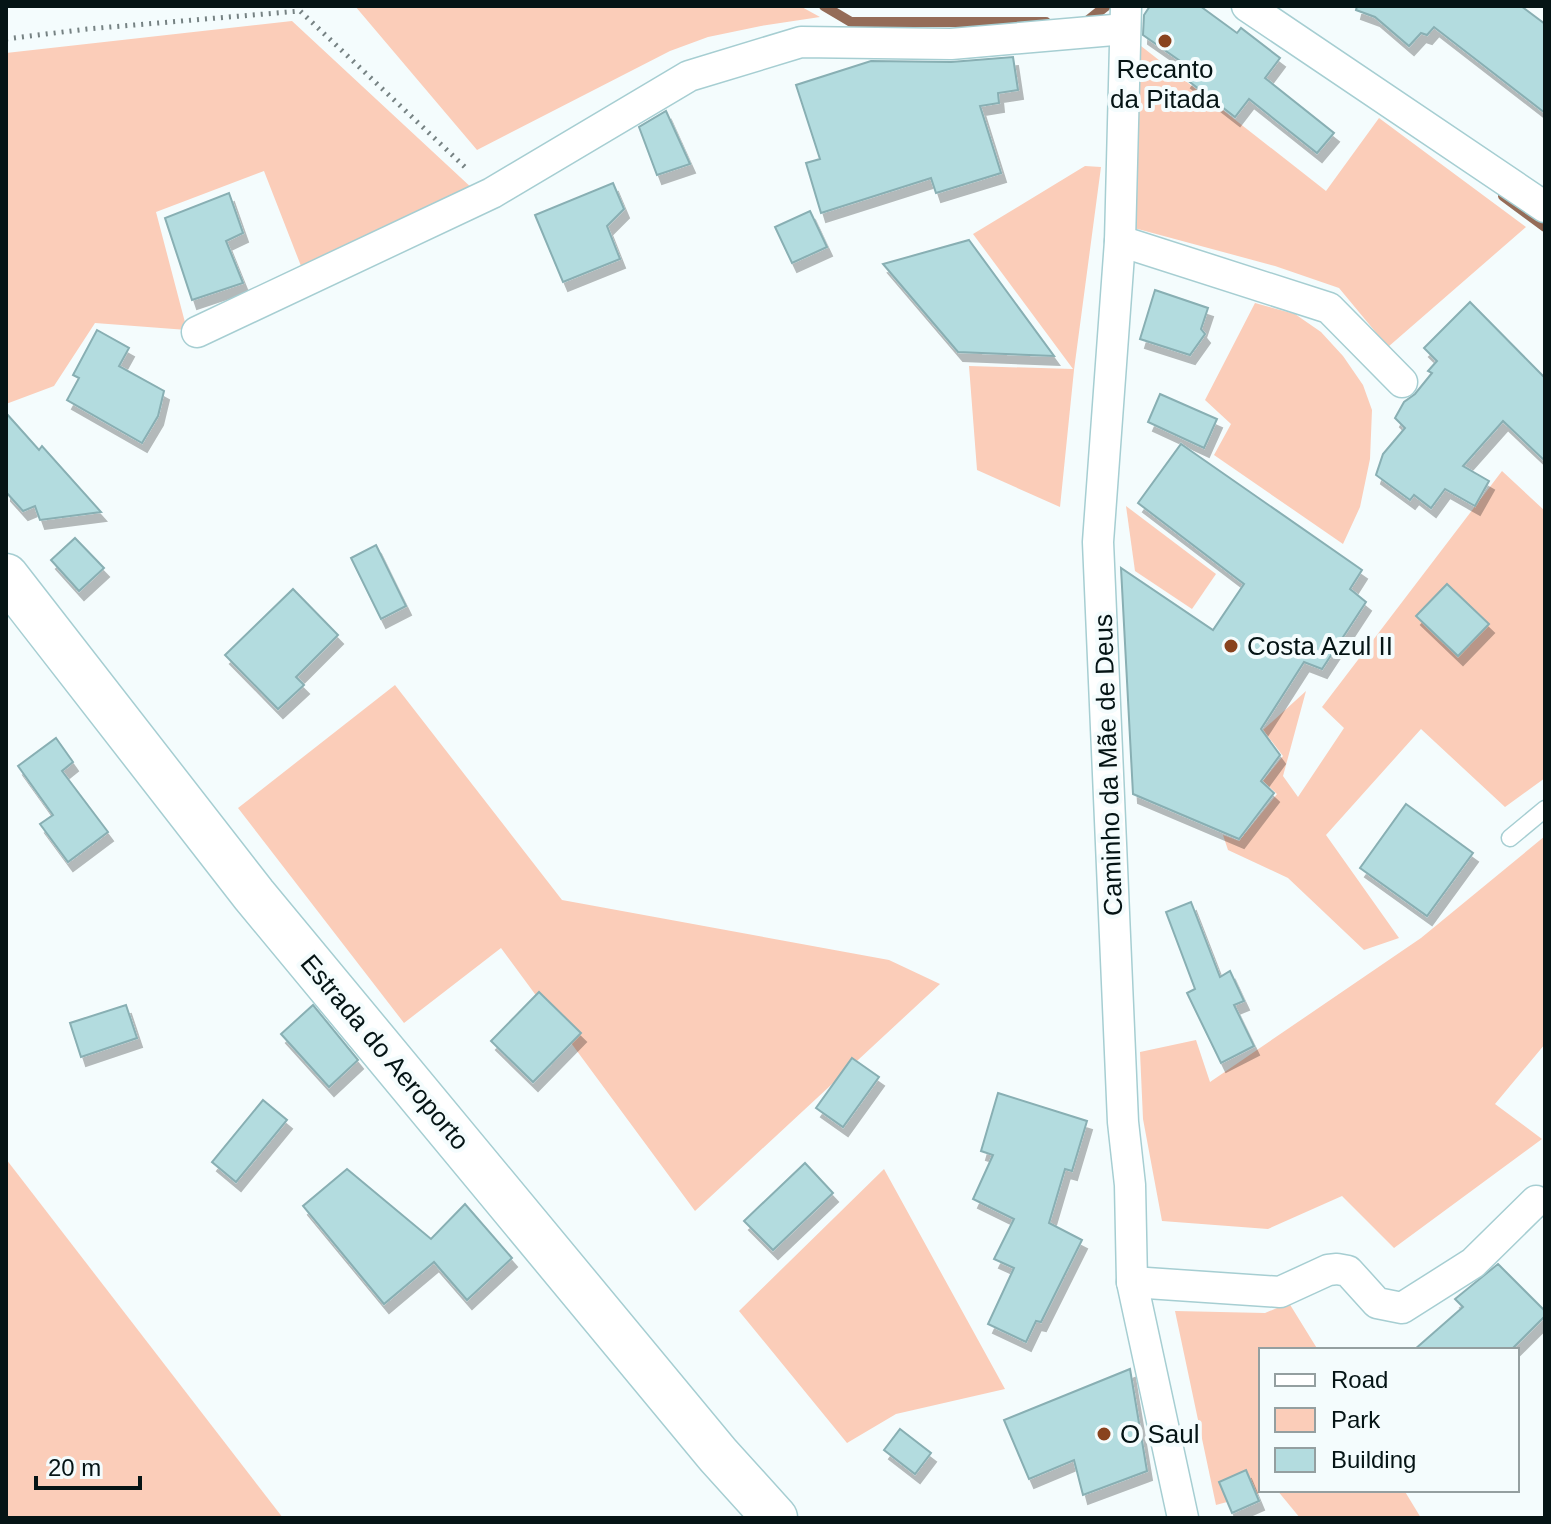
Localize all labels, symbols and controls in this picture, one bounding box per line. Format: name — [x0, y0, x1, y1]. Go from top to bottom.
marker: Recanto da Pitada — [1156, 32, 1174, 50]
place label: Recanto da Pitada — [1110, 54, 1220, 114]
street label: Caminho da Mãe de Deus — [1088, 614, 1128, 916]
place label: Costa Azul II — [1247, 631, 1393, 661]
marker: Costa Azul II — [1222, 637, 1240, 655]
street label: Estrada do Aeroporto — [295, 948, 475, 1156]
legend — [1259, 1348, 1519, 1492]
text: Road — [1331, 1366, 1388, 1393]
text: Park — [1331, 1406, 1381, 1433]
place label: O Saul — [1120, 1419, 1200, 1449]
marker: O Saul — [1095, 1425, 1113, 1443]
scale bar — [36, 1440, 140, 1490]
text: Building — [1331, 1446, 1416, 1473]
text: 20 m — [48, 1454, 101, 1481]

